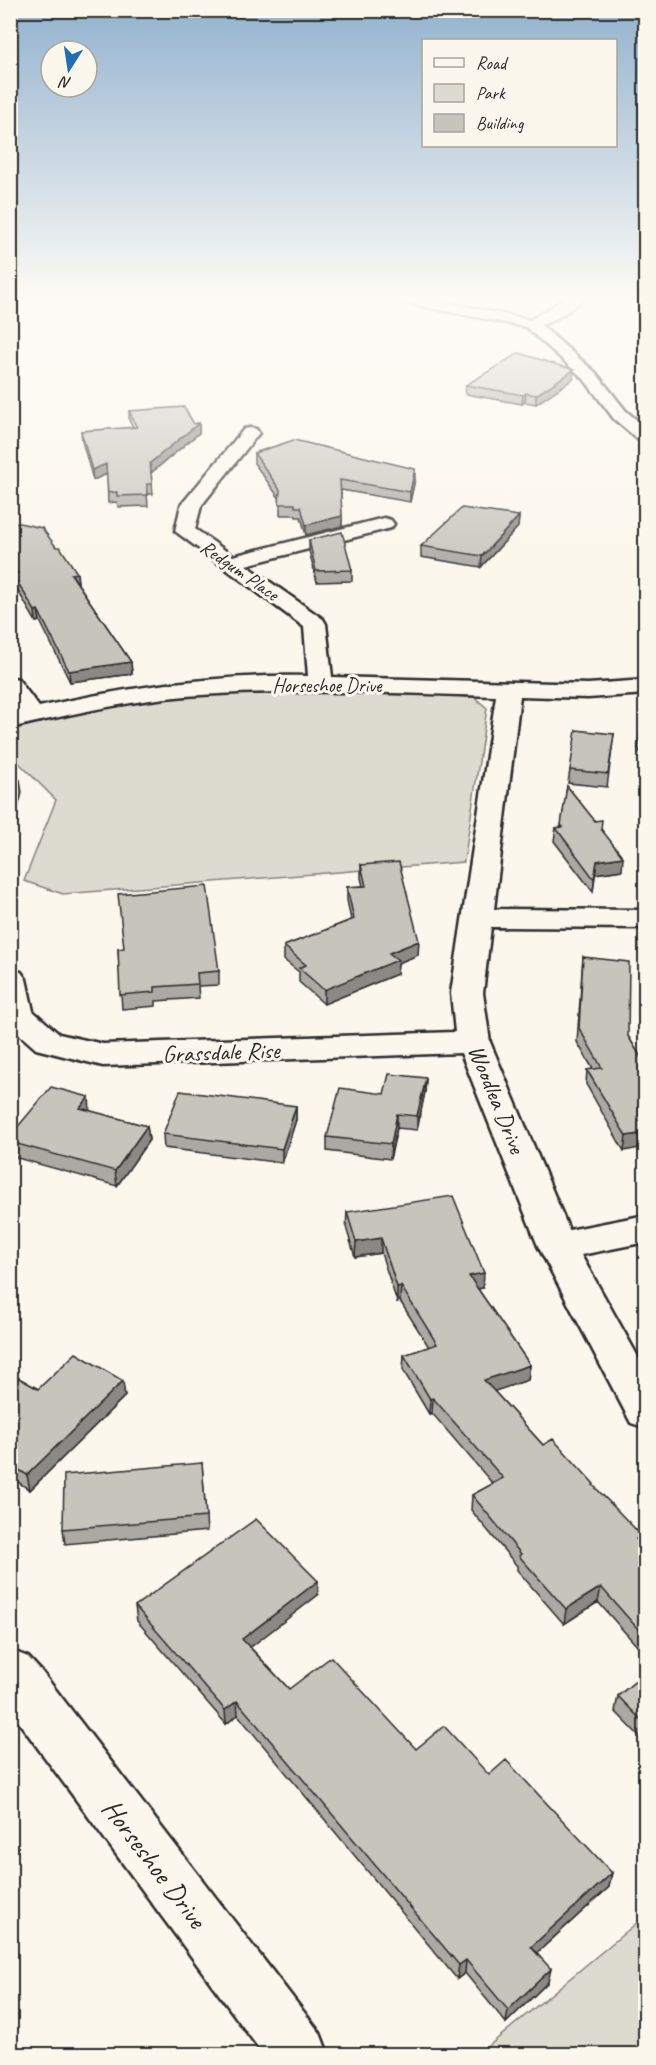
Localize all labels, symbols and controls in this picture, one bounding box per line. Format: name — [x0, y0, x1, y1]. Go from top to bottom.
north arrow — [39, 39, 99, 99]
legend — [422, 39, 617, 147]
text: Road — [476, 52, 509, 74]
text: N — [56, 71, 73, 94]
text: Park — [476, 82, 506, 104]
text: Building — [476, 112, 525, 134]
street label: Redgum Place — [196, 534, 285, 607]
street label: Horseshoe Drive — [273, 673, 383, 698]
street label: Grassdale Rise — [162, 1035, 282, 1069]
street label: Woodlea Drive — [462, 1040, 533, 1160]
street label: Horseshoe Drive — [95, 1792, 216, 1936]

